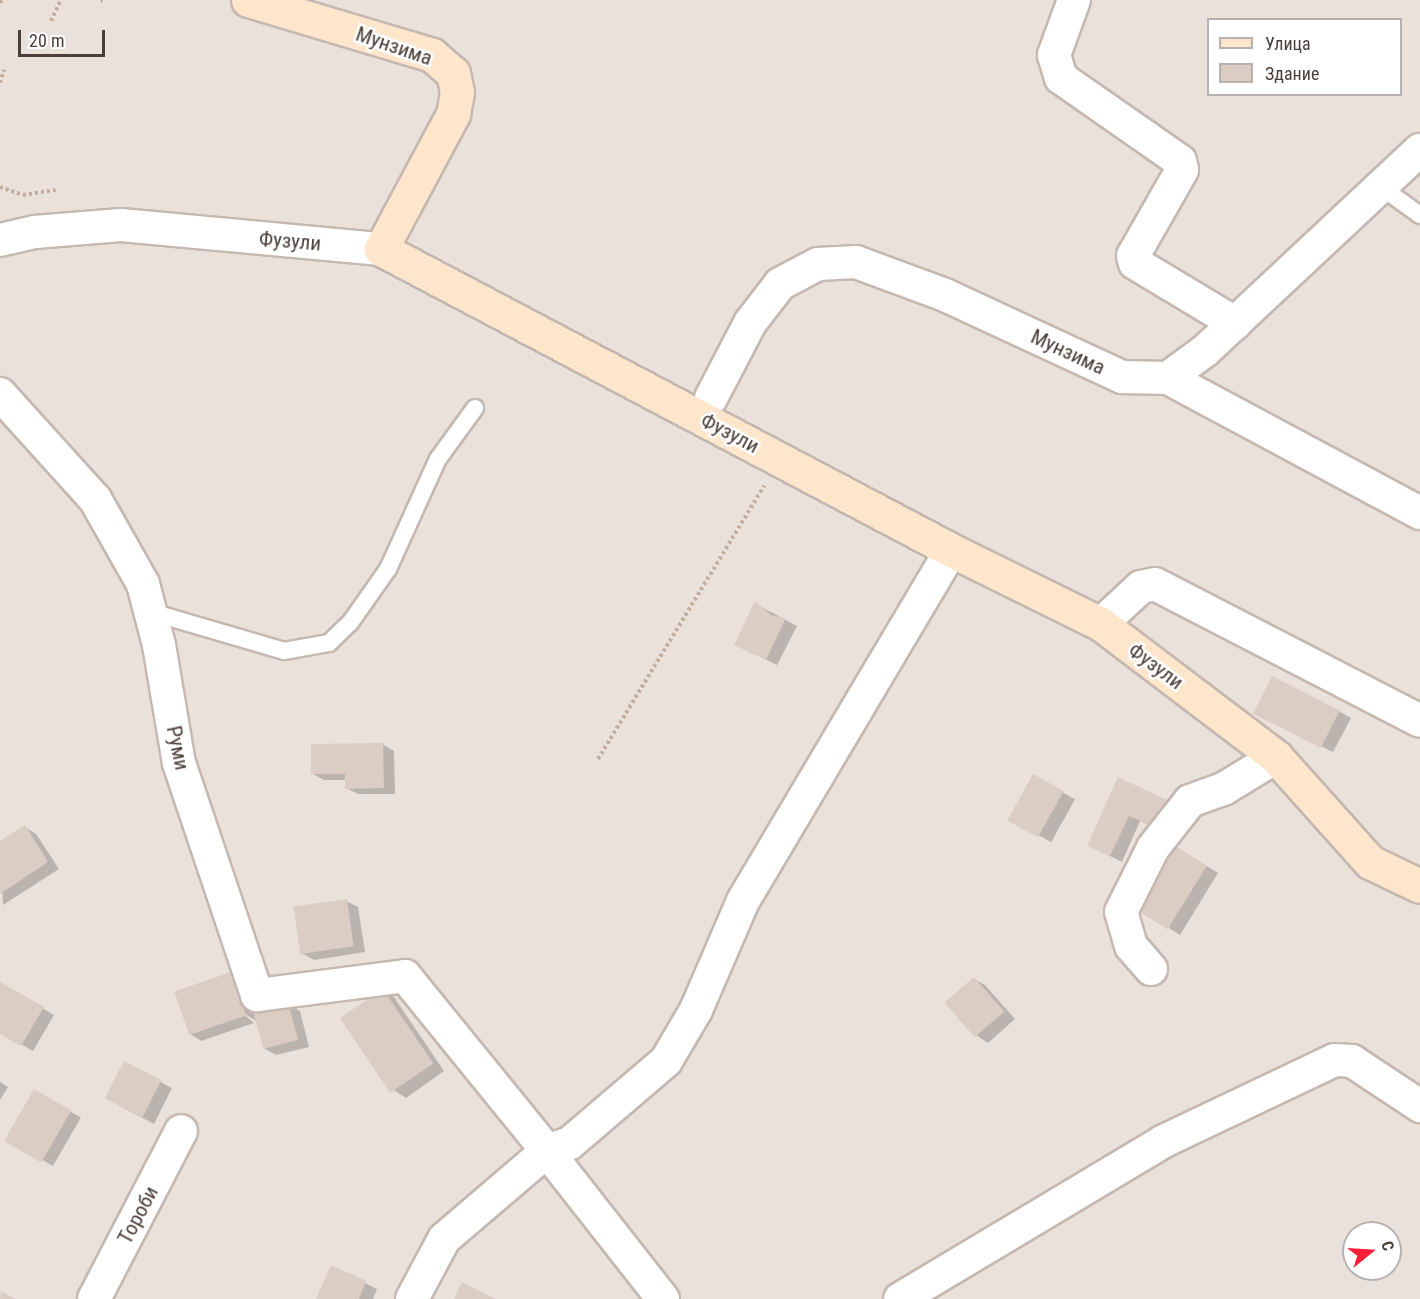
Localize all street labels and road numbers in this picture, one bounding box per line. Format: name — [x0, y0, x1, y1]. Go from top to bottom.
street label: Мунзима — [353, 21, 435, 71]
street label: Фузули — [258, 226, 322, 256]
street label: Мунзима — [1027, 324, 1109, 380]
street label: Фузули — [697, 407, 763, 459]
street label: Фузули — [1124, 637, 1188, 695]
street label: Руми — [161, 723, 195, 773]
street label: Тороби — [112, 1182, 164, 1248]

